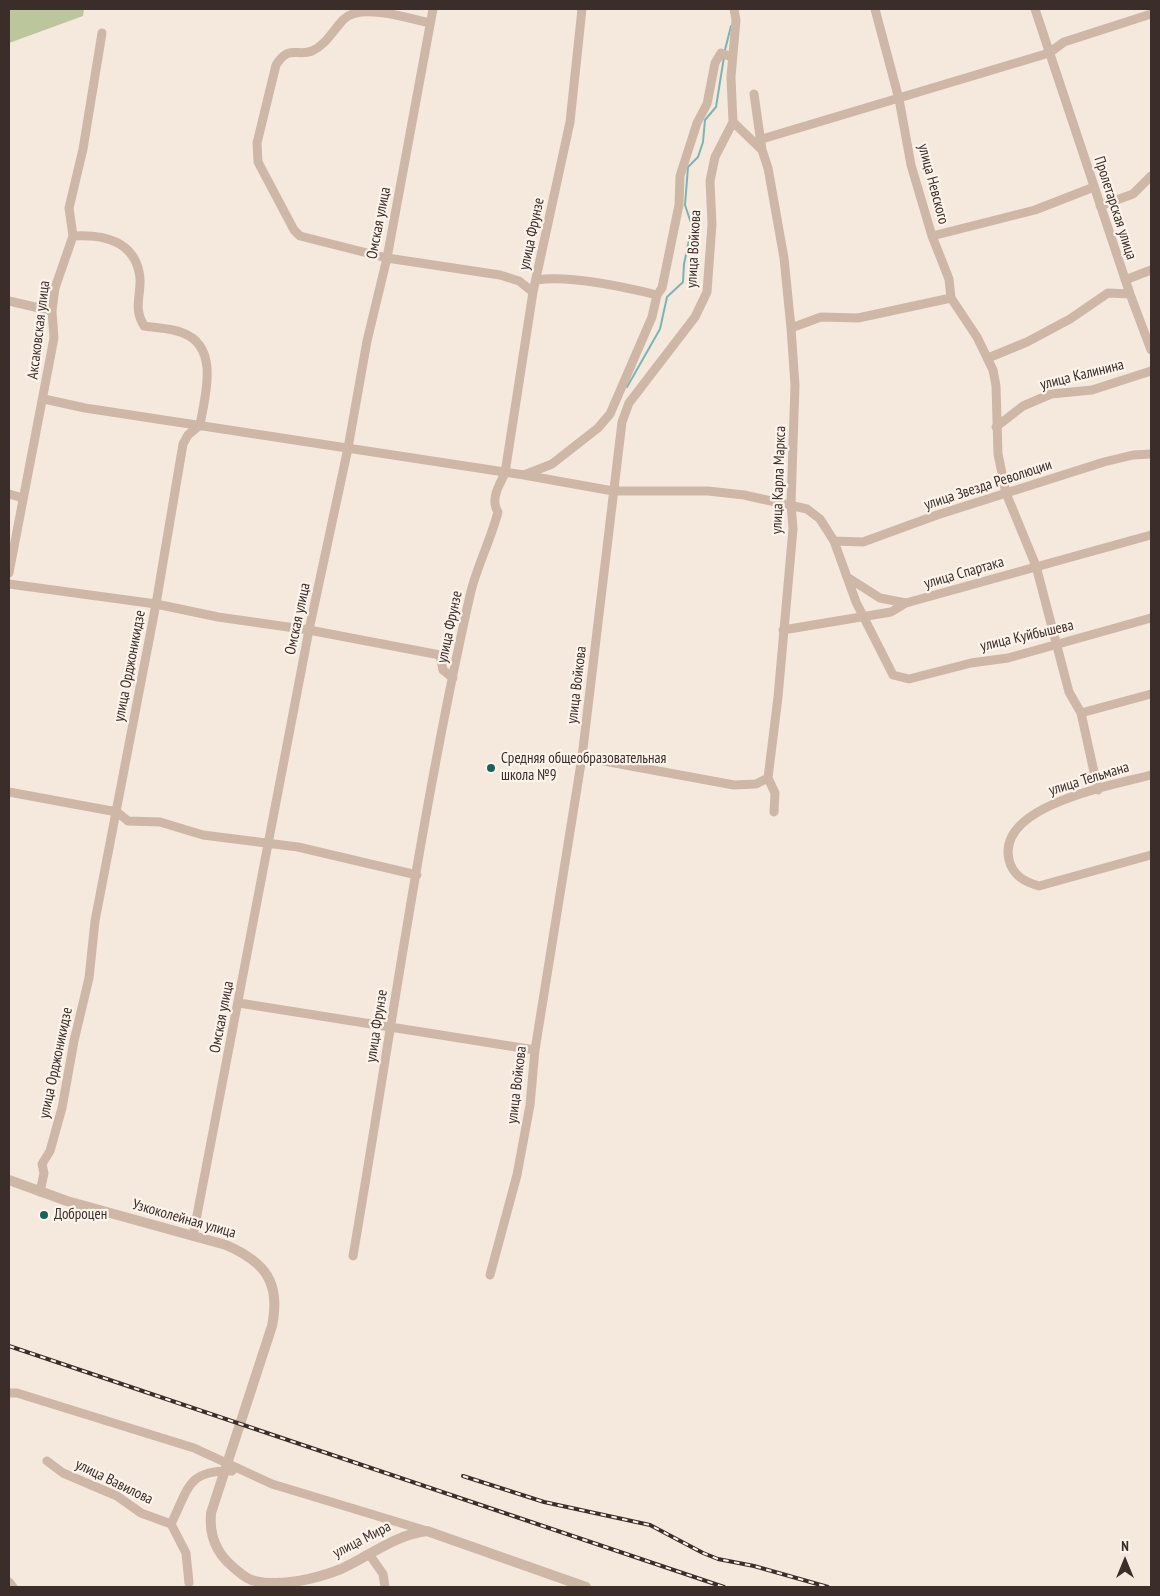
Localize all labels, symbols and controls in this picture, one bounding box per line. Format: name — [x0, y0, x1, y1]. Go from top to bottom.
street label: улица Невского — [914, 142, 952, 226]
street label: Пролетарская улица — [1090, 154, 1140, 262]
street label: Омская улица — [363, 185, 395, 261]
street label: улица Фрунзе — [516, 196, 548, 272]
street label: улица Войкова — [683, 209, 705, 289]
street label: Аксаковская улица — [24, 280, 54, 380]
street label: улица Калинина — [1038, 356, 1126, 394]
street label: улица Карла Маркса — [768, 426, 790, 534]
street label: улица Звезда Революции — [922, 456, 1054, 514]
street label: улица Спартака — [922, 553, 1006, 593]
street label: Омская улица — [282, 581, 314, 657]
street label: улица Фрунзе — [434, 589, 466, 665]
street label: улица Орджоникидзе — [110, 609, 150, 723]
street label: улица Куйбышева — [979, 617, 1075, 655]
street label: улица Войкова — [563, 645, 591, 725]
place label: Средняя общеобразовательная школа №9 — [501, 750, 666, 785]
street label: улица Тельмана — [1047, 758, 1131, 800]
marker: Средняя общеобразовательная школа №9 — [485, 762, 497, 774]
street label: Омская улица — [206, 979, 238, 1055]
street label: улица Фрунзе — [362, 988, 392, 1064]
street label: улица Орджоникидзе — [35, 1006, 77, 1120]
street label: улица Войкова — [503, 1045, 531, 1125]
street label: Узкоколейная улица — [130, 1196, 238, 1242]
place label: Доброцен — [54, 1206, 107, 1224]
marker: Доброцен — [38, 1209, 50, 1221]
street label: улица Вавилова — [72, 1455, 156, 1509]
street label: улица Мира — [330, 1518, 394, 1562]
north arrow — [1100, 1536, 1150, 1586]
text: N — [1121, 1537, 1129, 1555]

